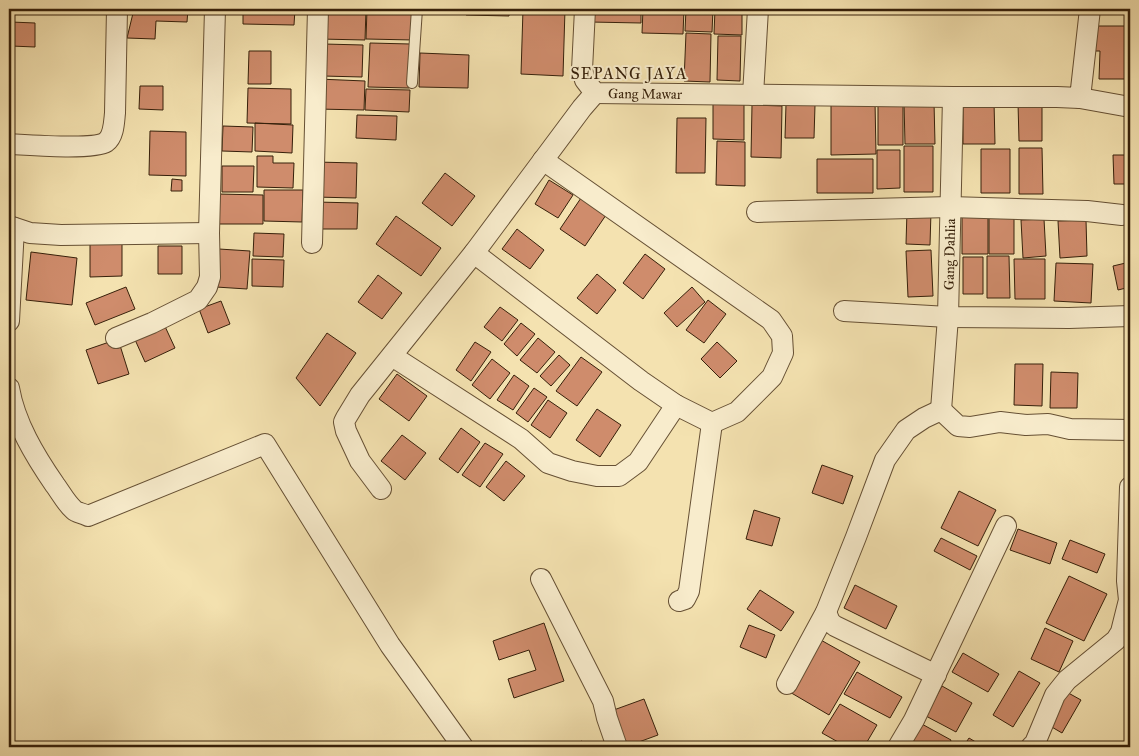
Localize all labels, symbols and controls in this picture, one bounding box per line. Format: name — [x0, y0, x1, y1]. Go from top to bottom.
district label: SEPANG JAYA — [570, 64, 688, 84]
street label: Gang Mawar — [608, 85, 683, 102]
street label: Gang Dahlia — [940, 218, 959, 290]

